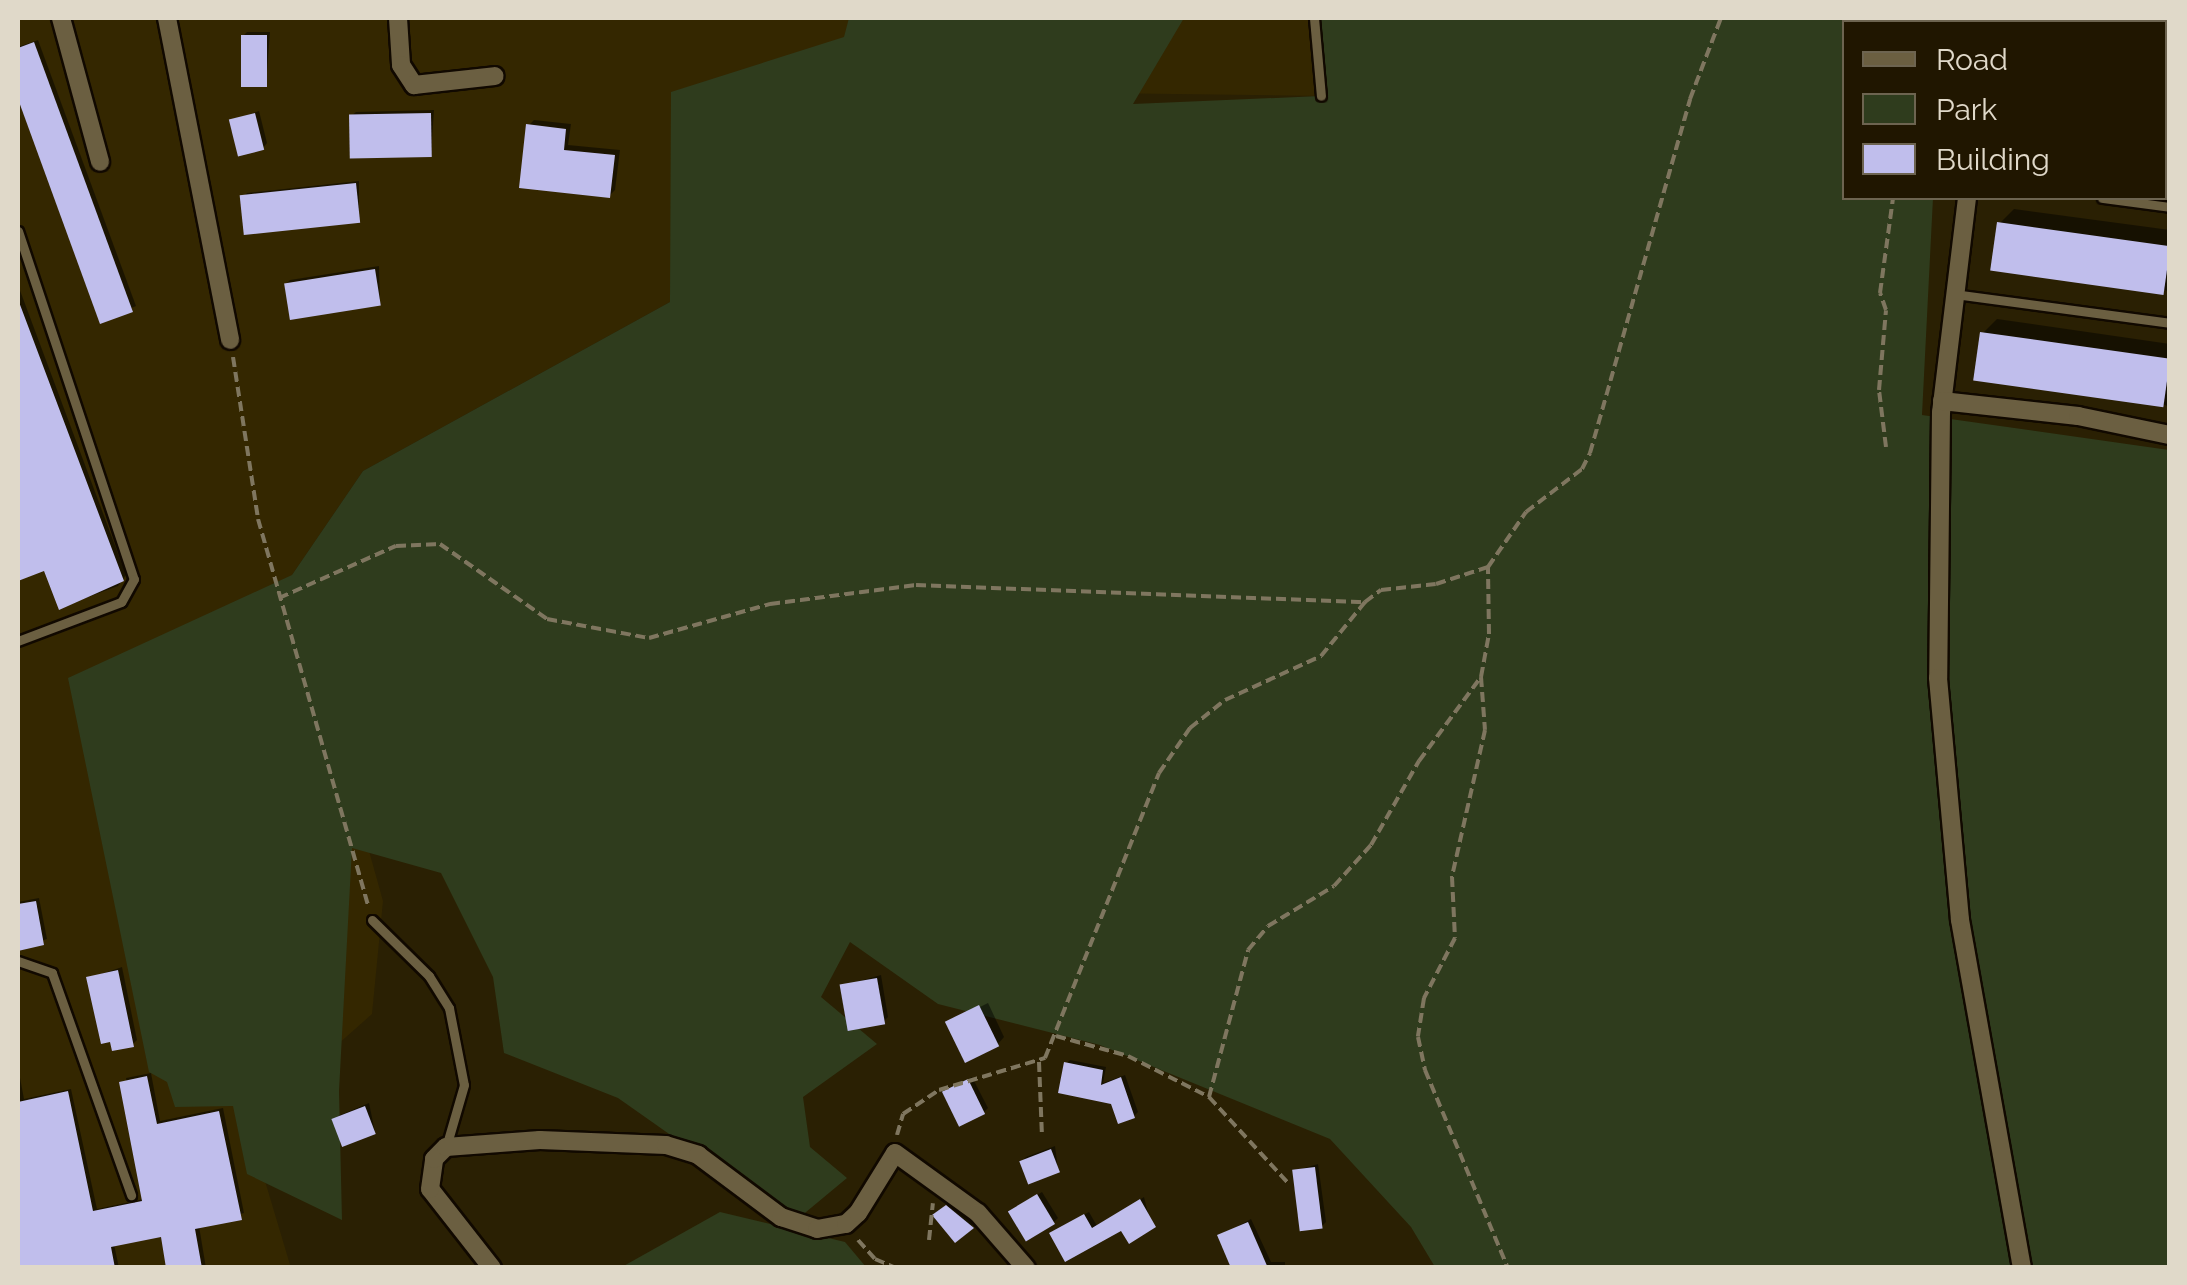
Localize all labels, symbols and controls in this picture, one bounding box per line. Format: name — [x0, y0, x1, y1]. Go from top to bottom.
legend — [1842, 20, 2167, 200]
text: Road — [1936, 42, 2008, 77]
text: Park — [1936, 92, 1997, 127]
text: Building — [1936, 142, 2050, 177]

